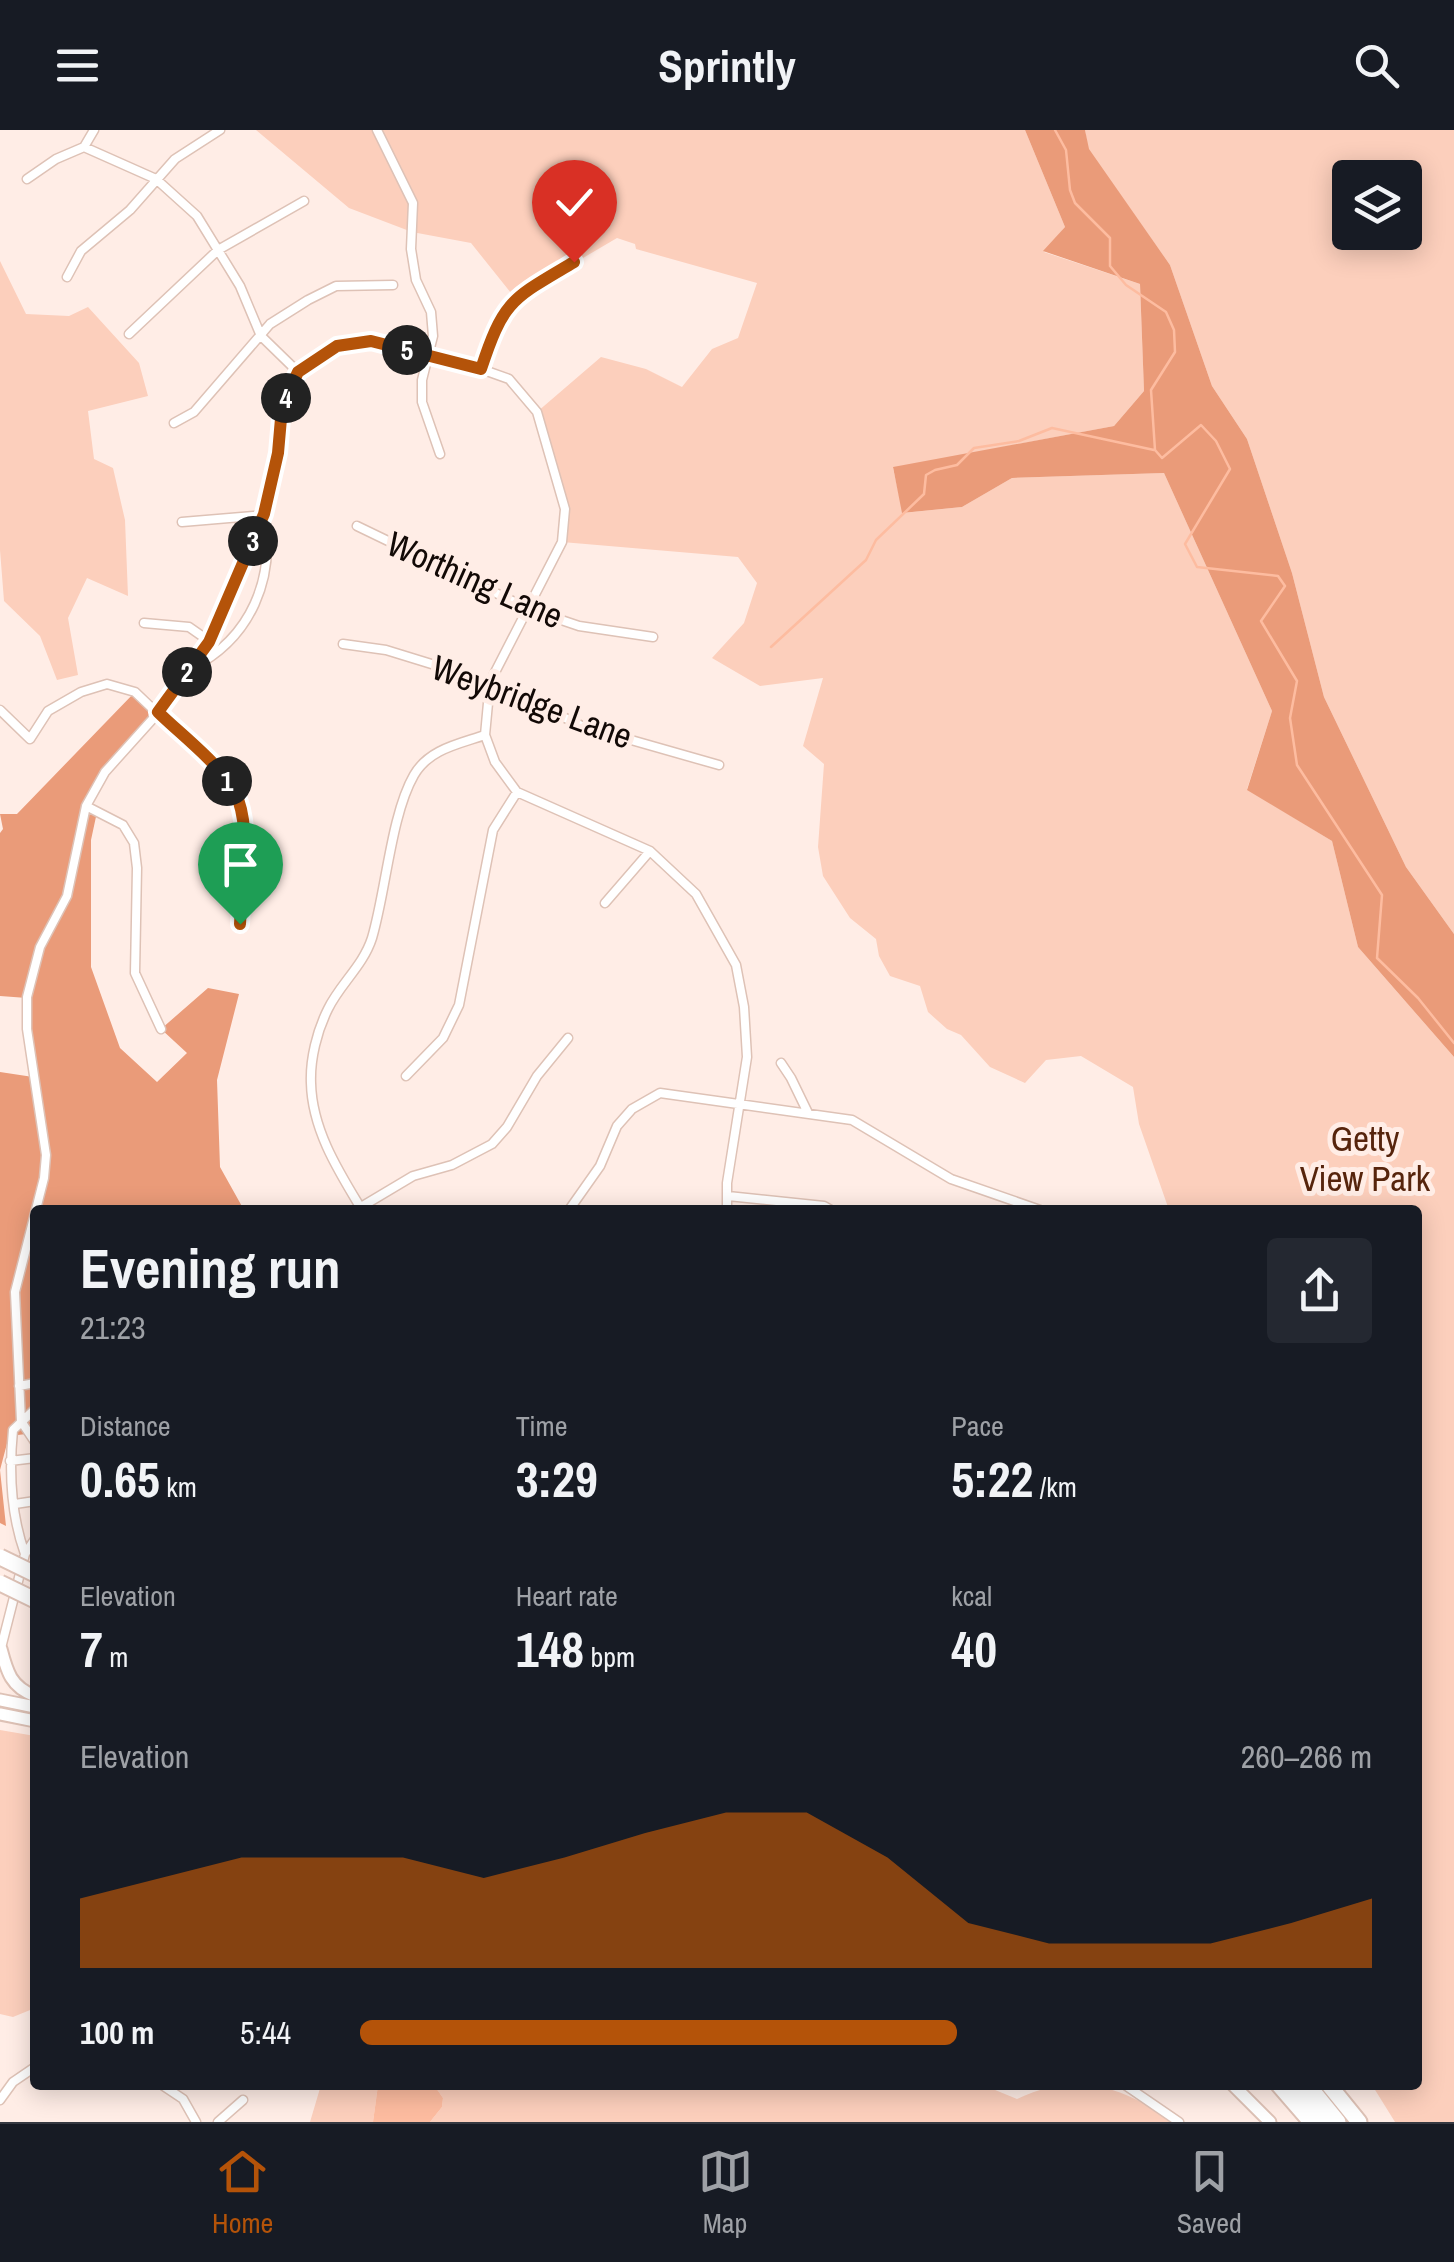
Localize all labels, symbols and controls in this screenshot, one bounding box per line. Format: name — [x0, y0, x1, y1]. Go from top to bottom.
text: Sprintly — [658, 35, 796, 96]
icon: menu — [50, 38, 105, 93]
icon: search — [1349, 38, 1404, 93]
pin — [532, 160, 617, 263]
map controls — [1332, 160, 1422, 250]
button: layers — [1332, 160, 1422, 250]
icon: check — [547, 175, 602, 230]
pin: 5 — [382, 325, 432, 375]
text: 5 — [401, 331, 413, 369]
pin: 4 — [261, 373, 311, 423]
text: 4 — [280, 379, 292, 417]
pin: 3 — [228, 516, 278, 566]
street label: Worthing Lane — [380, 520, 571, 639]
text: 3 — [247, 522, 259, 560]
street label: Weybridge Lane — [425, 644, 639, 760]
pin: 2 — [162, 647, 212, 697]
text: 2 — [181, 653, 193, 691]
pin: 1 — [202, 756, 252, 806]
text: 1 — [221, 762, 233, 800]
pin — [198, 822, 283, 925]
icon: arrive — [213, 837, 268, 892]
park label: Getty View Park — [1300, 1115, 1431, 1202]
text: Evening run — [80, 1231, 341, 1305]
button: share — [1267, 1238, 1372, 1343]
text: 21:23 — [80, 1306, 146, 1349]
text: Distance — [80, 1407, 171, 1445]
text: Time — [516, 1407, 567, 1445]
text: Pace — [951, 1407, 1004, 1445]
text: 0.65 — [80, 1445, 160, 1513]
text: 3:29 — [516, 1445, 598, 1513]
text: 5:22 — [951, 1445, 1033, 1513]
text: km — [160, 1468, 197, 1506]
text: /km — [1033, 1468, 1077, 1506]
text: Elevation — [80, 1577, 176, 1615]
text: Heart rate — [516, 1577, 618, 1615]
text: kcal — [951, 1577, 992, 1615]
text: 7 — [80, 1615, 103, 1683]
text: 148 — [516, 1615, 584, 1683]
text: 40 — [951, 1615, 997, 1683]
text: m — [103, 1638, 128, 1676]
text: bpm — [584, 1638, 635, 1676]
text: Elevation — [80, 1735, 189, 1778]
text: 260–266 m — [1241, 1735, 1372, 1778]
text: 100 m — [80, 2011, 154, 2054]
text: 5:44 — [240, 2011, 291, 2054]
tab: Home — [212, 2144, 273, 2242]
tab: Map — [698, 2144, 753, 2242]
tab: Saved — [1177, 2144, 1242, 2242]

